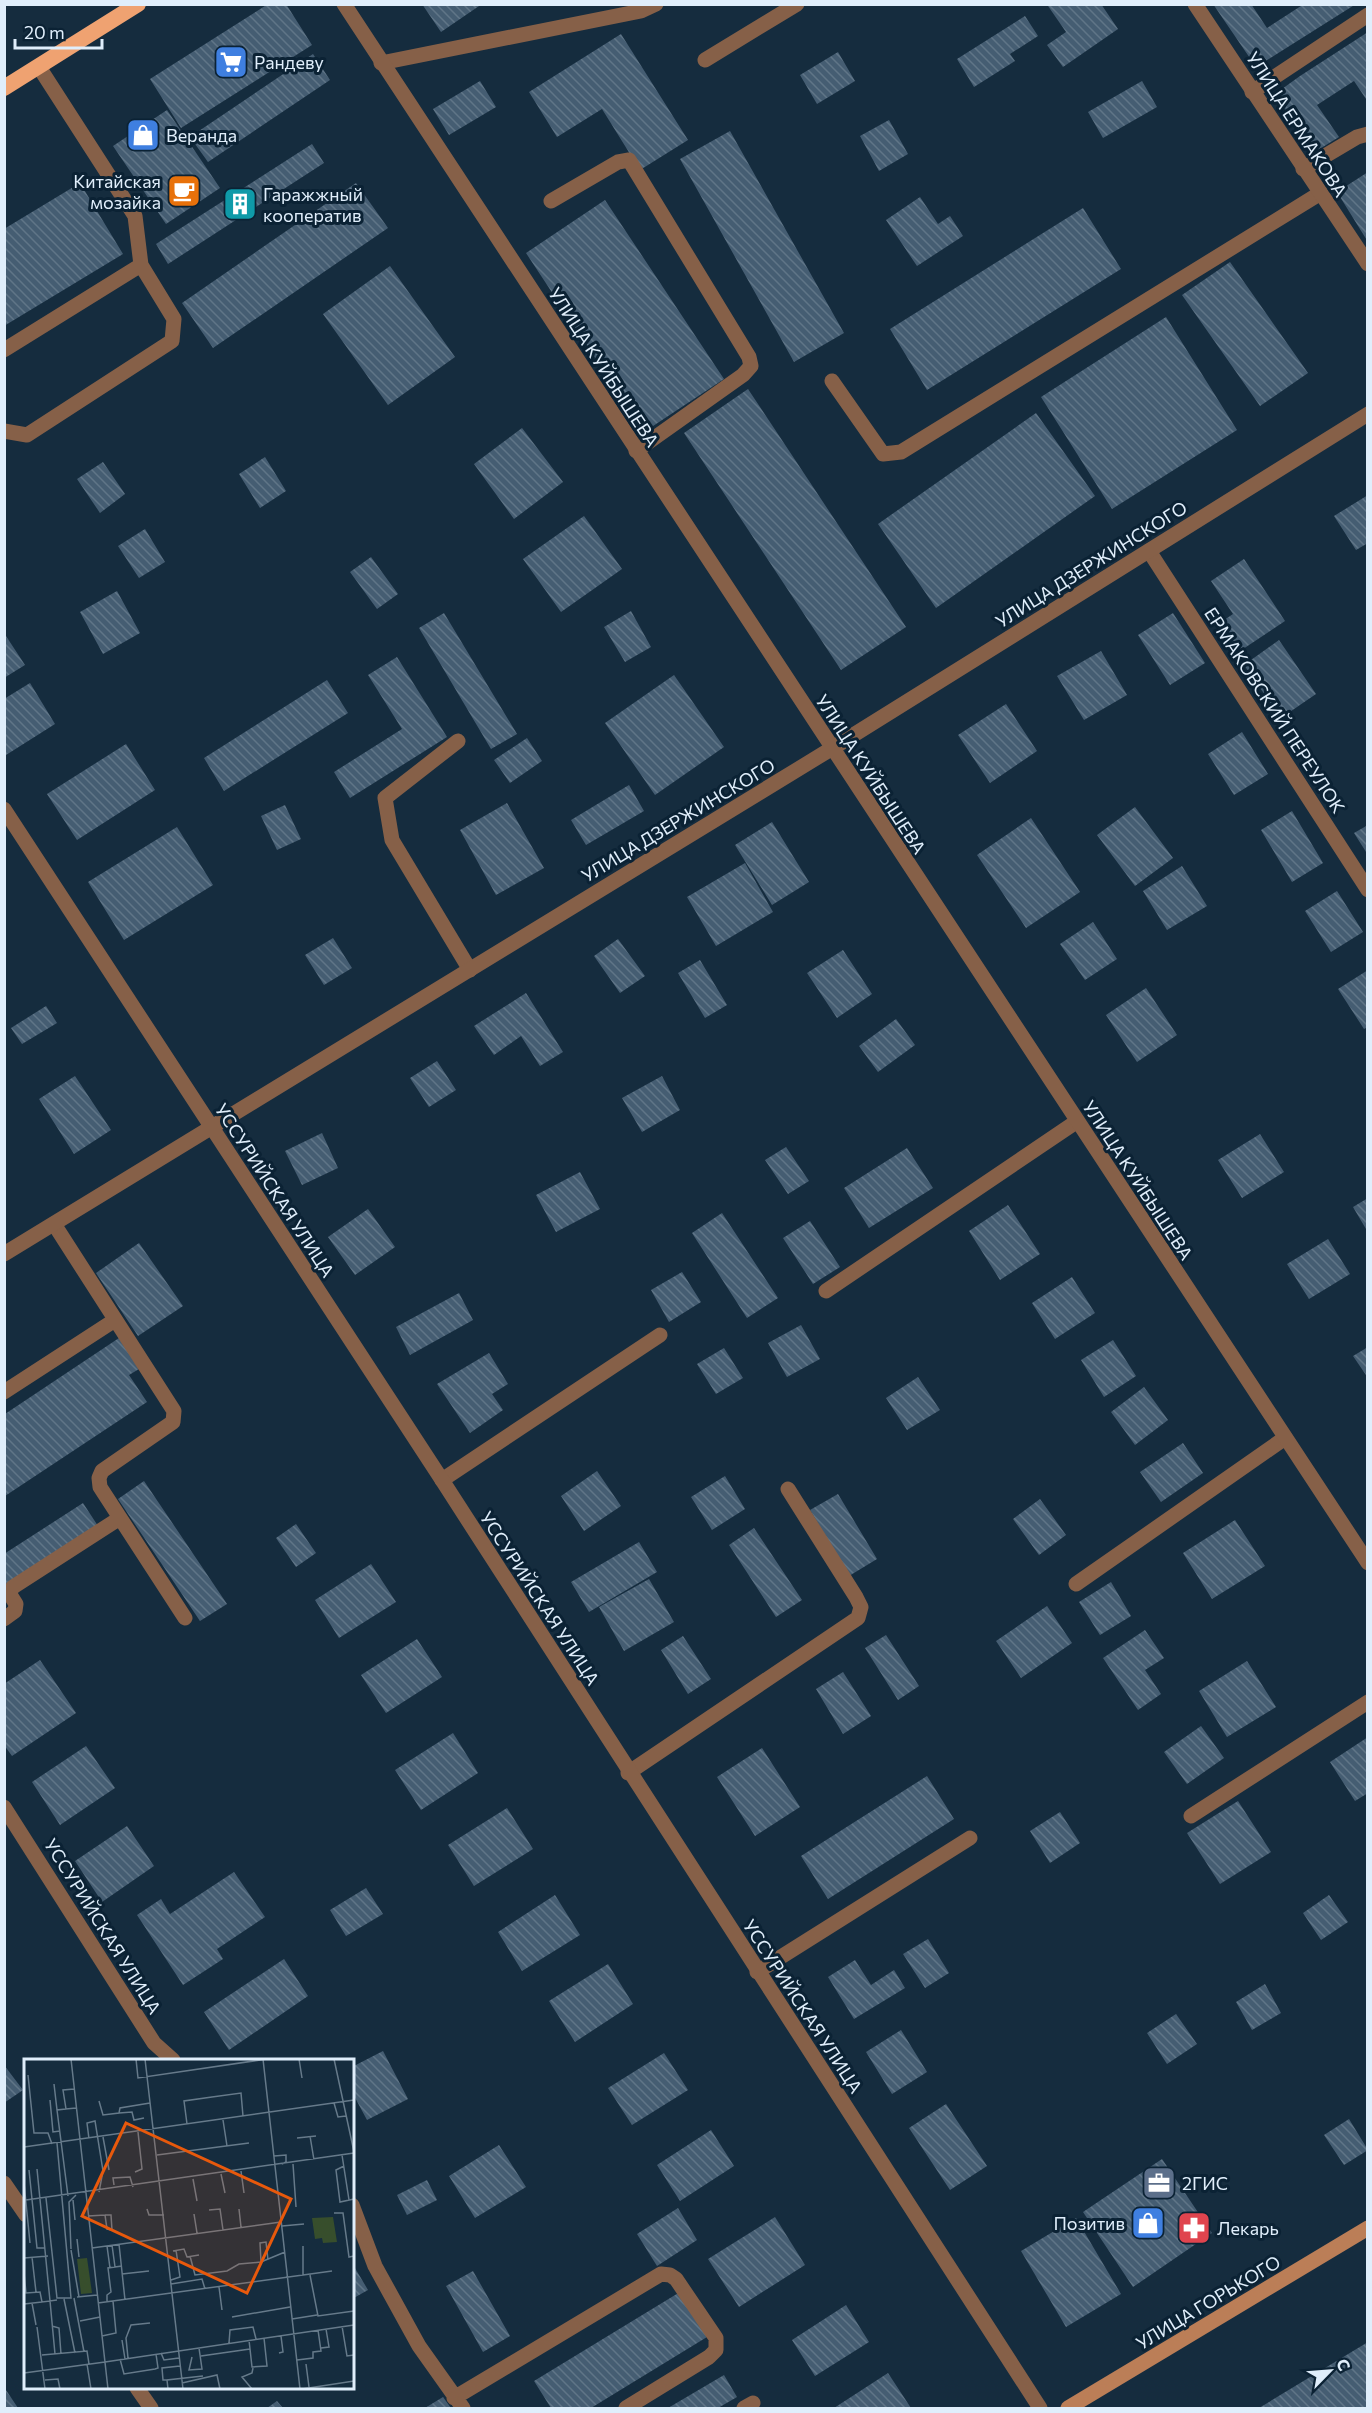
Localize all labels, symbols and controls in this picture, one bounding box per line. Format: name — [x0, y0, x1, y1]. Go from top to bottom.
scale bar — [15, 12, 102, 50]
text: 20 m — [24, 21, 65, 43]
supermarket icon: Рандеву — [213, 44, 249, 80]
street label: УЛИЦА ЕРМАКОВА — [1242, 47, 1352, 201]
place label: Рандеву — [254, 51, 324, 73]
shop icon: Веранда — [125, 117, 161, 153]
place label: Веранда — [166, 124, 237, 146]
place label: Китайская мозайка — [73, 170, 161, 213]
cafe icon: Китайская мозайка — [166, 173, 202, 209]
place label: Гаражжный кооператив — [263, 183, 363, 226]
building icon: Гаражжный кооператив — [222, 186, 258, 222]
street label: УЛИЦА КУЙБЫШЕВА — [544, 283, 664, 451]
street label: УЛИЦА ДЗЕРЖИНСКОГО — [991, 496, 1191, 632]
street label: ЕРМАКОВСКИЙ ПЕРЕУЛОК — [1200, 603, 1350, 817]
street label: УЛИЦА КУЙБЫШЕВА — [811, 690, 931, 858]
street label: УЛИЦА ДЗЕРЖИНСКОГО — [577, 753, 779, 887]
street label: УЛИЦА КУЙБЫШЕВА — [1078, 1096, 1198, 1264]
street label: УССУРИЙСКАЯ УЛИЦА — [211, 1099, 339, 1281]
street label: УССУРИЙСКАЯ УЛИЦА — [476, 1507, 604, 1689]
street label: УССУРИЙСКАЯ УЛИЦА — [40, 1834, 166, 2018]
street label: УССУРИЙСКАЯ УЛИЦА — [739, 1915, 867, 2097]
inset map — [24, 2059, 354, 2389]
office icon: 2ГИС — [1141, 2165, 1177, 2201]
place label: 2ГИС — [1182, 2172, 1228, 2194]
shop icon: Позитив — [1130, 2205, 1166, 2241]
pharmacy icon: Лекарь — [1176, 2210, 1212, 2246]
place label: Позитив — [1053, 2212, 1125, 2234]
place label: Лекарь — [1217, 2217, 1279, 2239]
street label: УЛИЦА ГОРЬКОГО — [1132, 2250, 1284, 2354]
north arrow — [1300, 2341, 1360, 2401]
text: С — [1333, 2355, 1355, 2373]

